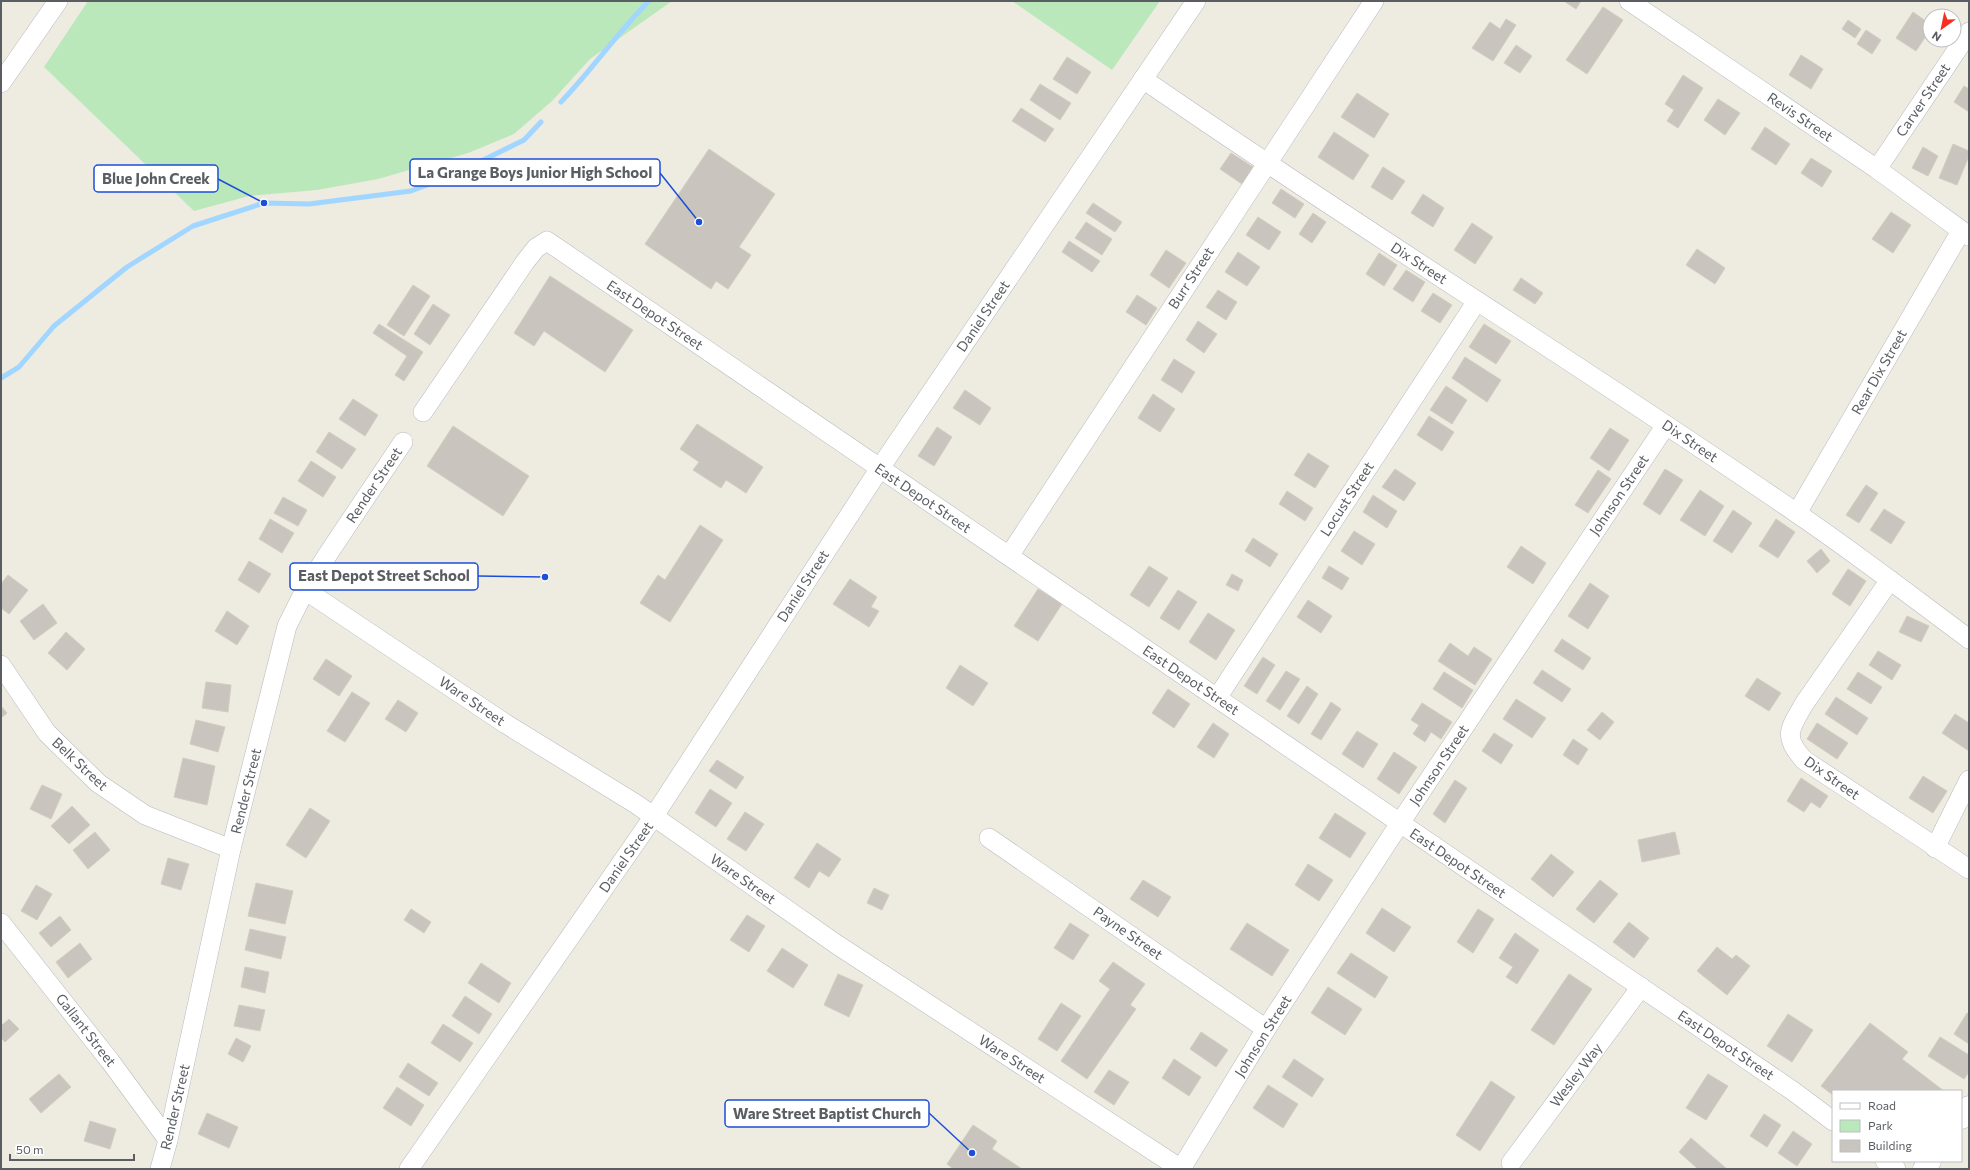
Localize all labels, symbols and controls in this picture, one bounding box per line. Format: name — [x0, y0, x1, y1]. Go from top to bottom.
north arrow — [1922, 8, 1962, 48]
text: N — [1929, 29, 1943, 45]
street label: Carver Street — [1892, 60, 1953, 140]
street label: Revis Street — [1764, 88, 1837, 145]
callout: La Grange Boys Junior High School — [410, 159, 660, 186]
text: La Grange Boys Junior High School — [418, 163, 652, 181]
callout: Blue John Creek — [94, 165, 218, 192]
text: Blue John Creek — [102, 169, 210, 187]
street label: Dix Street — [1388, 238, 1451, 287]
street label: Burr Street — [1164, 243, 1217, 312]
street label: East Depot Street — [604, 276, 707, 353]
street label: Daniel Street — [952, 277, 1013, 355]
street label: Rear Dix Street — [1847, 326, 1910, 417]
street label: Dix Street — [1659, 416, 1722, 466]
street label: Render Street — [342, 443, 405, 526]
street label: Johnson Street — [1585, 451, 1652, 538]
street label: Locust Street — [1316, 458, 1377, 539]
street label: East Depot Street — [872, 459, 975, 536]
street label: Daniel Street — [773, 546, 832, 625]
callout: East Depot Street School — [290, 563, 478, 590]
text: East Depot Street School — [298, 566, 470, 584]
street label: East Depot Street — [1140, 641, 1243, 718]
street label: Ware Street — [436, 672, 509, 729]
street label: Johnson Street — [1405, 721, 1472, 808]
street label: Belk Street — [49, 734, 112, 794]
street label: Render Street — [227, 746, 264, 835]
street label: Dix Street — [1801, 752, 1863, 803]
street label: Daniel Street — [595, 818, 656, 895]
street label: East Depot Street — [1407, 824, 1510, 901]
street label: Ware Street — [707, 850, 779, 907]
street label: Payne Street — [1090, 902, 1166, 963]
street label: Gallant Street — [53, 990, 120, 1070]
street label: Johnson Street — [1231, 991, 1295, 1080]
street label: East Depot Street — [1675, 1006, 1778, 1083]
street label: Ware Street — [976, 1031, 1049, 1087]
street label: Wesley Way — [1546, 1039, 1605, 1110]
street label: Render Street — [156, 1062, 193, 1152]
legend — [1832, 1090, 1962, 1162]
text: Road — [1868, 1098, 1896, 1112]
callout: Ware Street Baptist Church — [725, 1100, 929, 1127]
text: Ware Street Baptist Church — [733, 1104, 921, 1122]
text: Park — [1868, 1118, 1894, 1132]
scale bar — [10, 1136, 134, 1162]
text: Building — [1868, 1138, 1912, 1152]
text: 50 m — [16, 1142, 44, 1156]

